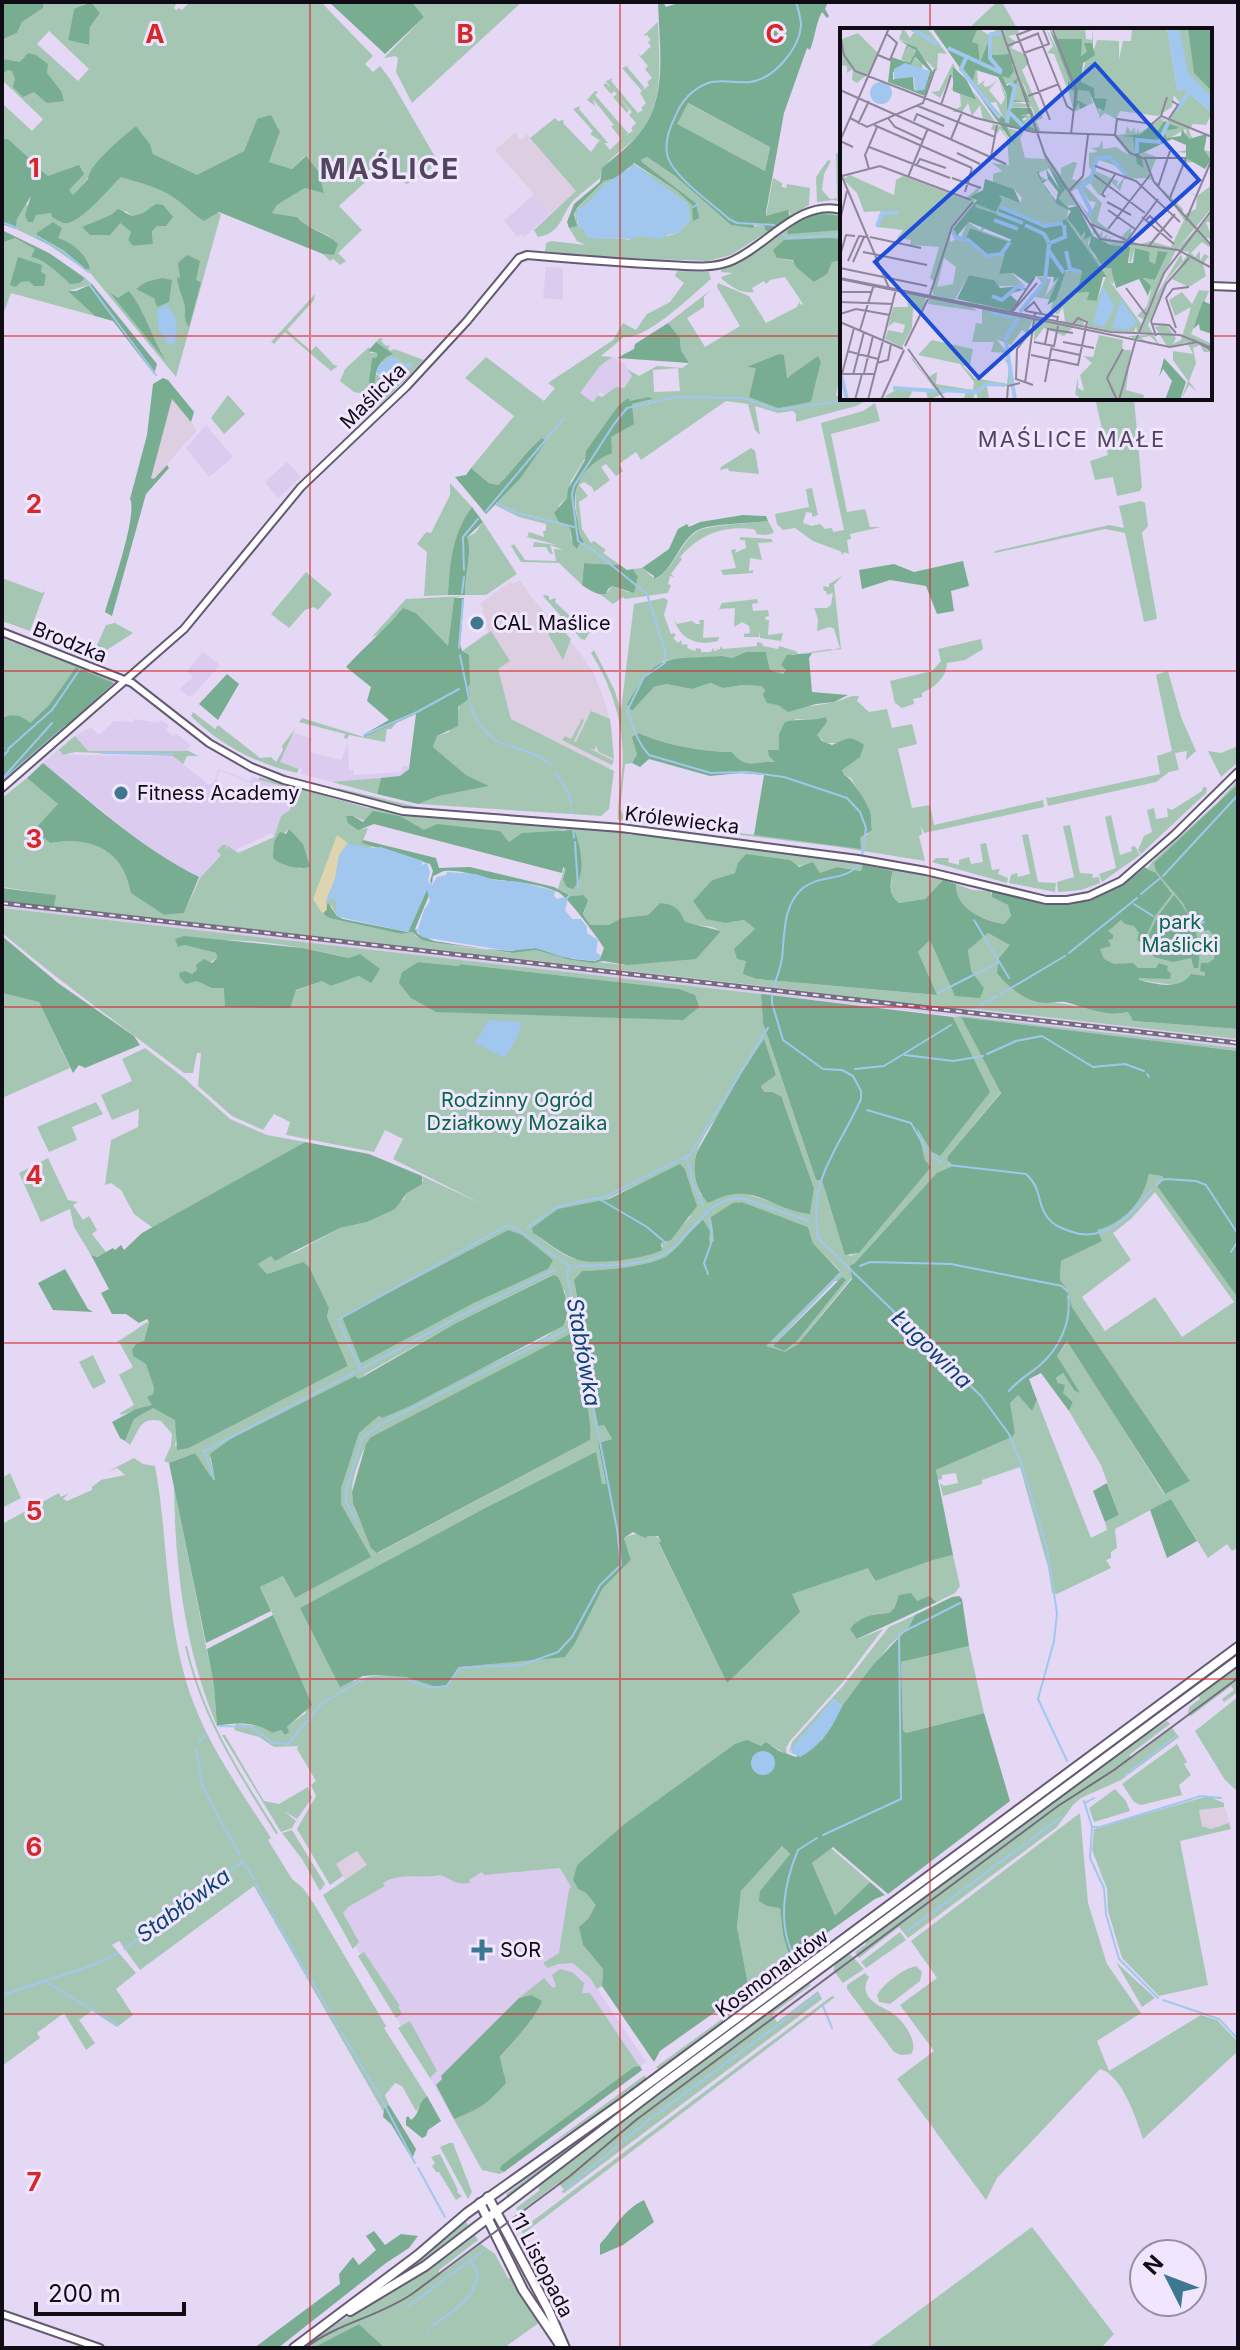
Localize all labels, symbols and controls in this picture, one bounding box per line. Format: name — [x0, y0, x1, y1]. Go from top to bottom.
text: A — [145, 18, 165, 49]
text: B — [456, 18, 474, 49]
text: C — [765, 18, 785, 49]
inset map — [840, 28, 1212, 400]
text: 1 — [28, 152, 40, 183]
district label: MAŚLICE — [320, 152, 460, 186]
street label: Maślicka — [335, 358, 411, 434]
district label: MAŚLICE MAŁE — [978, 426, 1166, 452]
text: 2 — [26, 488, 42, 519]
place label: CAL Maślice — [493, 611, 611, 635]
marker: CAL Maślice — [468, 614, 486, 632]
street label: Brodzka — [29, 616, 111, 668]
place label: Fitness Academy — [137, 781, 299, 805]
marker: Fitness Academy — [112, 784, 130, 802]
street label: Królewiecka — [623, 801, 741, 839]
text: 3 — [26, 823, 42, 854]
park label: park Maślicki — [1142, 910, 1218, 957]
park label: Rodzinny Ogród Działkowy Mozaika — [427, 1088, 607, 1135]
text: 4 — [25, 1159, 43, 1190]
water label: Stabłówka — [562, 1296, 606, 1408]
water label: Ługowina — [886, 1304, 978, 1394]
text: 5 — [26, 1495, 42, 1526]
text: 6 — [26, 1831, 42, 1862]
water label: Stabłówka — [131, 1862, 235, 1948]
street label: Kosmonautów — [711, 1924, 833, 2022]
place label: SOR — [500, 1938, 541, 1962]
marker: SOR — [471, 1939, 493, 1961]
text: 7 — [26, 2166, 42, 2197]
street label: 11 Listopada — [505, 2209, 579, 2321]
north arrow — [1128, 2238, 1208, 2318]
text: N — [1138, 2250, 1168, 2280]
scale bar — [36, 2266, 184, 2316]
text: 200 m — [48, 2279, 121, 2308]

